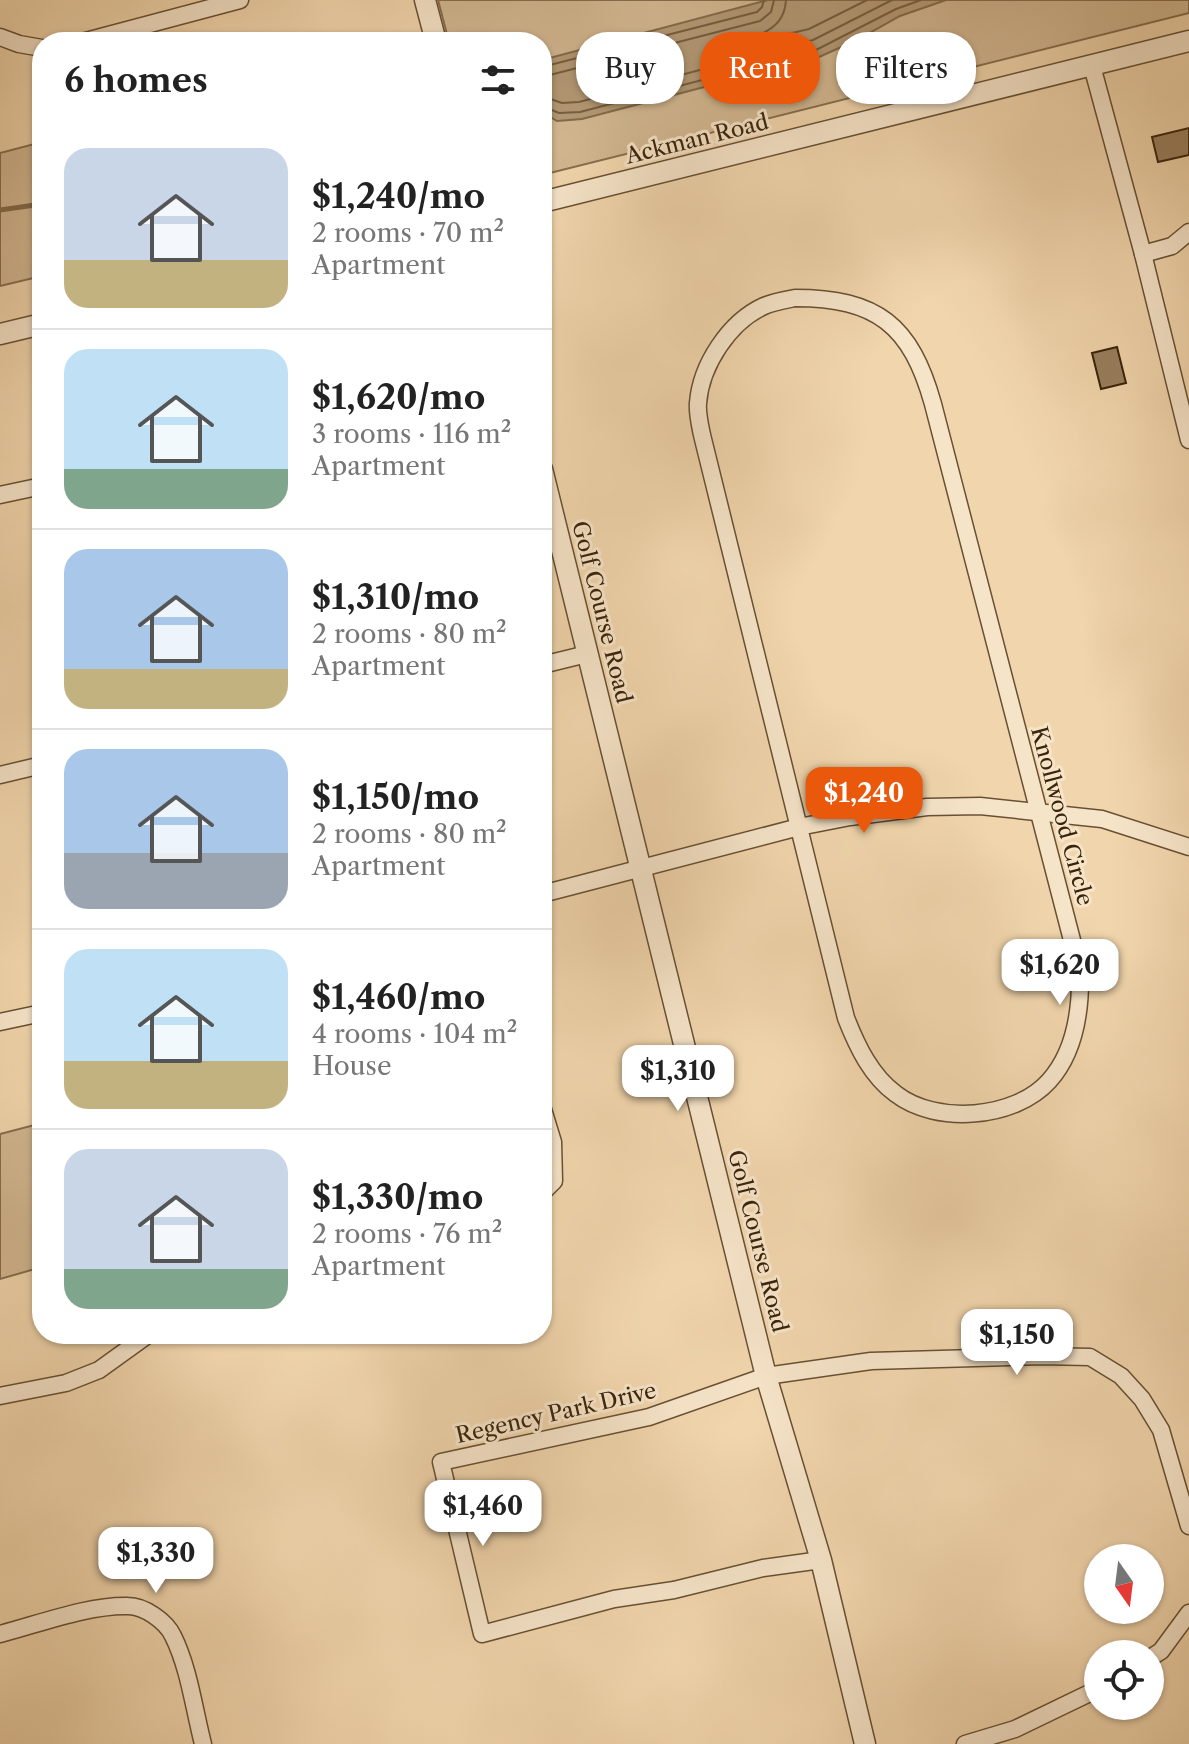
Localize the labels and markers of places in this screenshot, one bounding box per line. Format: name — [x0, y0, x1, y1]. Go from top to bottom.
pin: $1,240 — [799, 767, 929, 835]
pin: $1,620 — [995, 939, 1125, 1007]
pin: $1,310 — [613, 1045, 743, 1113]
pin: $1,150 — [952, 1309, 1082, 1377]
pin: $1,460 — [418, 1480, 548, 1548]
pin: $1,330 — [91, 1527, 221, 1595]

